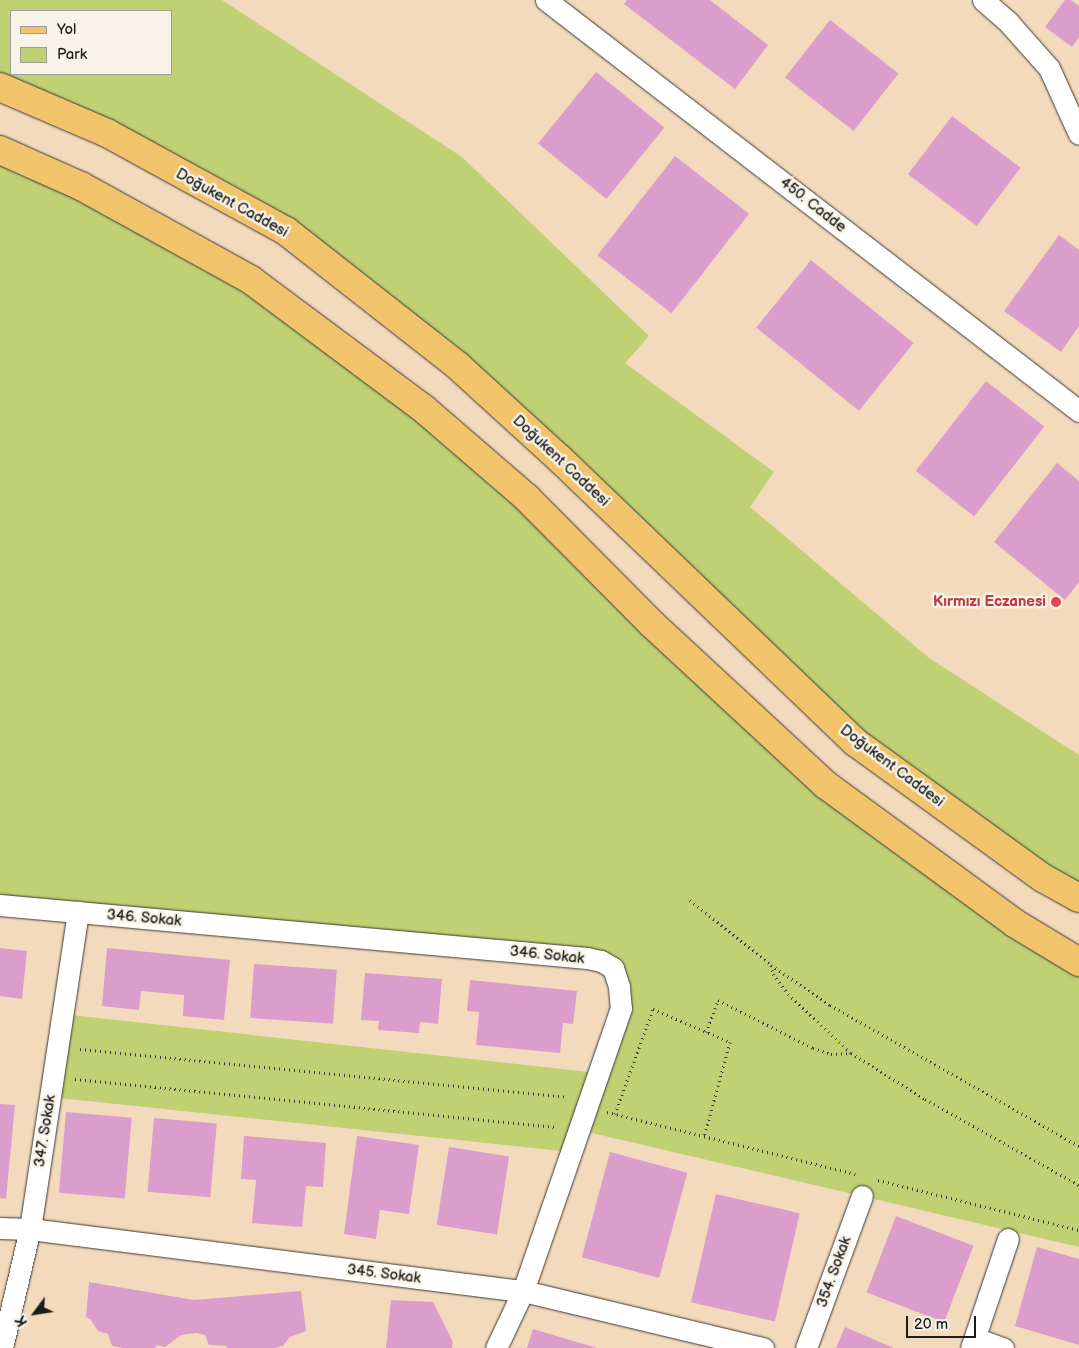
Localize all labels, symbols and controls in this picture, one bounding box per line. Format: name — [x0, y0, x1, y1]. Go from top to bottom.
legend — [10, 10, 172, 75]
text: Yol — [57, 20, 76, 39]
text: Park — [57, 45, 87, 64]
street label: Doğukent Caddesi — [173, 165, 291, 241]
street label: 450. Cadde — [776, 174, 850, 236]
street label: Doğukent Caddesi — [509, 412, 613, 510]
place label: Kırmızı Eczanesi — [933, 593, 1046, 611]
marker: Kırmızı Eczanesi — [1050, 596, 1062, 608]
street label: Doğukent Caddesi — [836, 721, 948, 811]
street label: 346. Sokak — [106, 906, 182, 930]
street label: 346. Sokak — [509, 942, 585, 968]
street label: 347. Sokak — [30, 1093, 60, 1169]
street label: 354. Sokak — [813, 1234, 855, 1310]
street label: 345. Sokak — [346, 1261, 422, 1287]
north arrow — [10, 1288, 60, 1338]
scale bar — [909, 1306, 979, 1338]
text: K — [12, 1313, 31, 1329]
text: 20 m — [914, 1315, 948, 1334]

